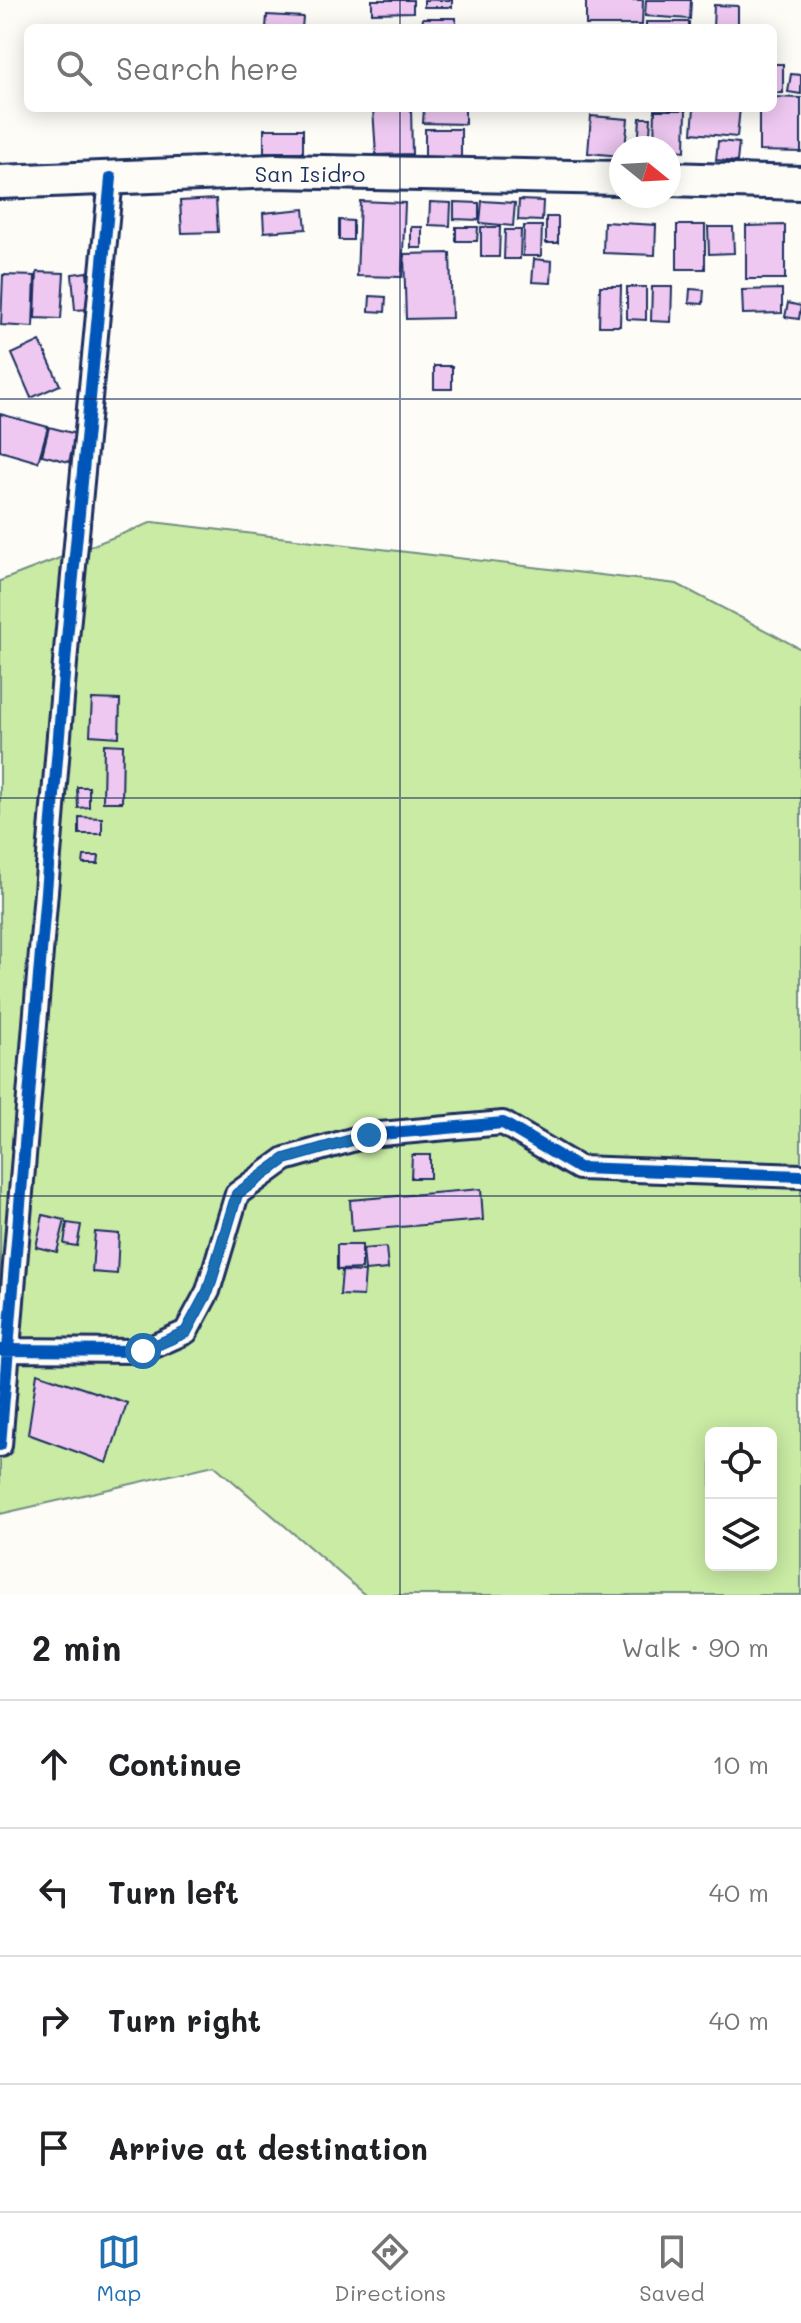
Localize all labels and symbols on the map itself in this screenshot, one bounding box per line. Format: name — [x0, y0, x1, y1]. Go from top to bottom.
north arrow — [609, 136, 681, 208]
street label: San Isidro — [255, 159, 365, 188]
route end — [351, 1117, 387, 1153]
route start — [125, 1333, 161, 1369]

